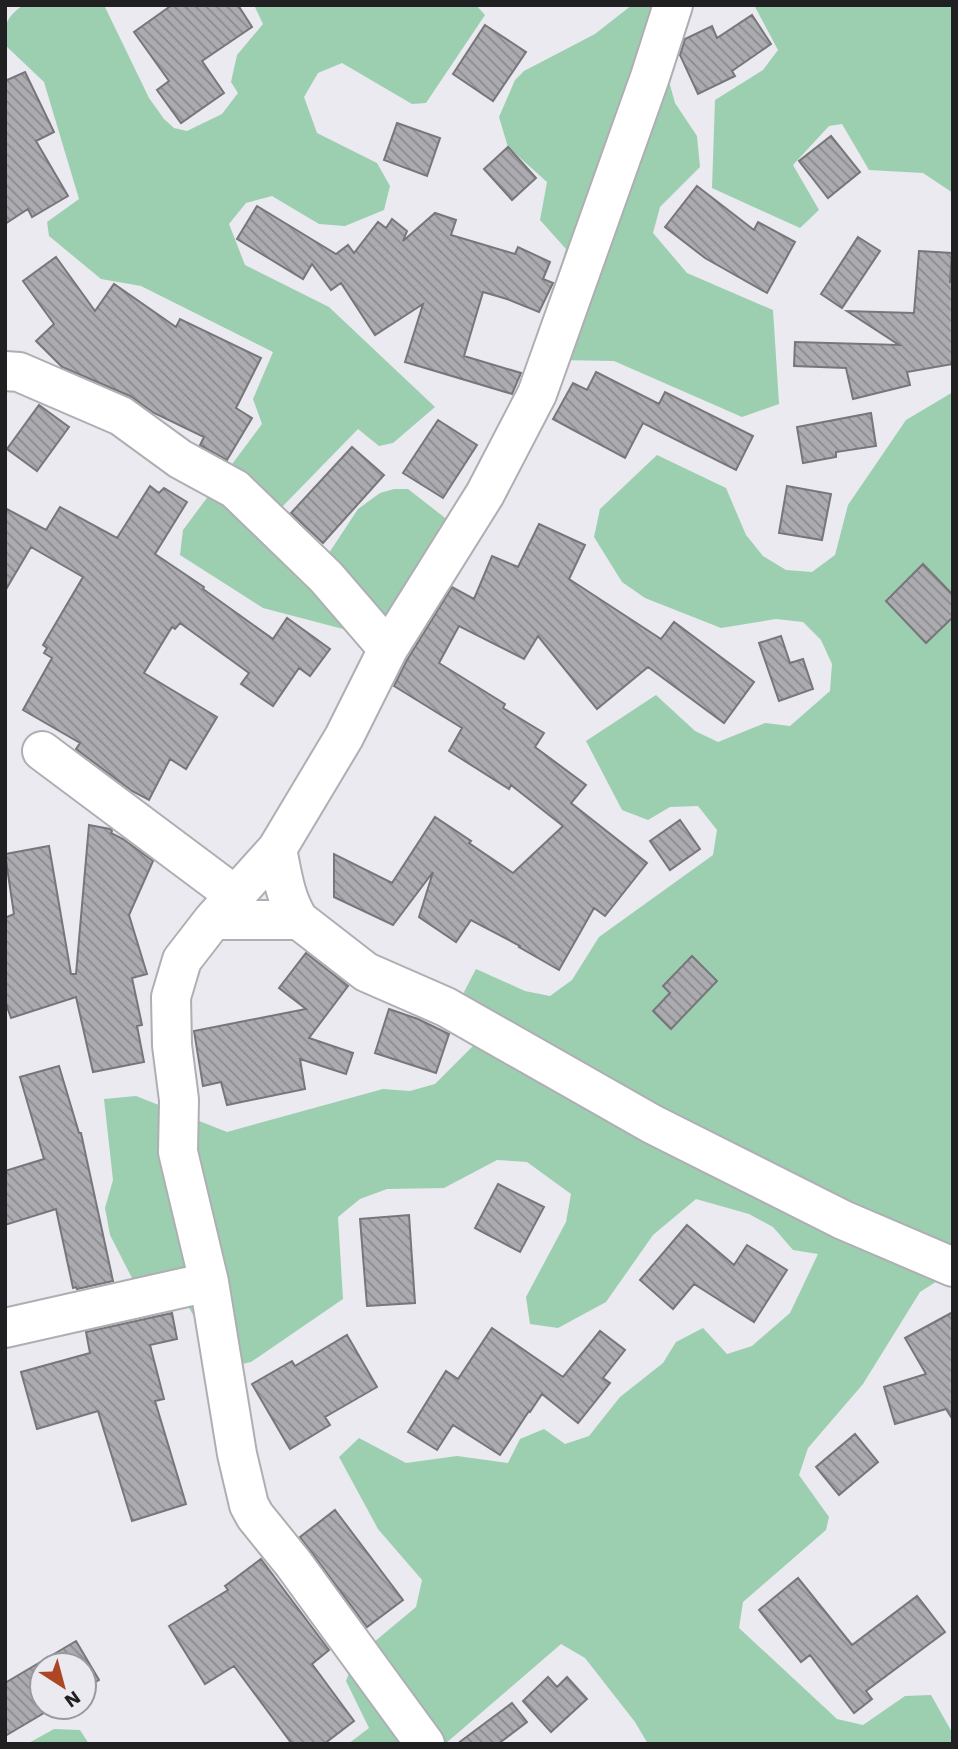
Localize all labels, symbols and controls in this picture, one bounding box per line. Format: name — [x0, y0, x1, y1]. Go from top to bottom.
north arrow — [28, 1651, 98, 1721]
text: N — [60, 1686, 85, 1713]

